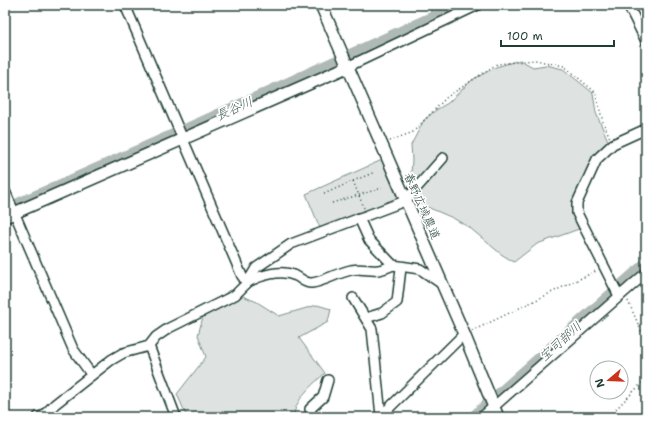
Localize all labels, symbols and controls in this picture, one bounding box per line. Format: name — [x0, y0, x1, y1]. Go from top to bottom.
scale bar — [501, 22, 614, 48]
text: 100 m — [507, 28, 543, 44]
water label: 長谷川 — [213, 93, 255, 124]
street label: 春野広域農道 — [400, 170, 444, 242]
water label: 宝司部川 — [535, 318, 585, 365]
north arrow — [589, 360, 629, 400]
text: N — [591, 376, 609, 390]

